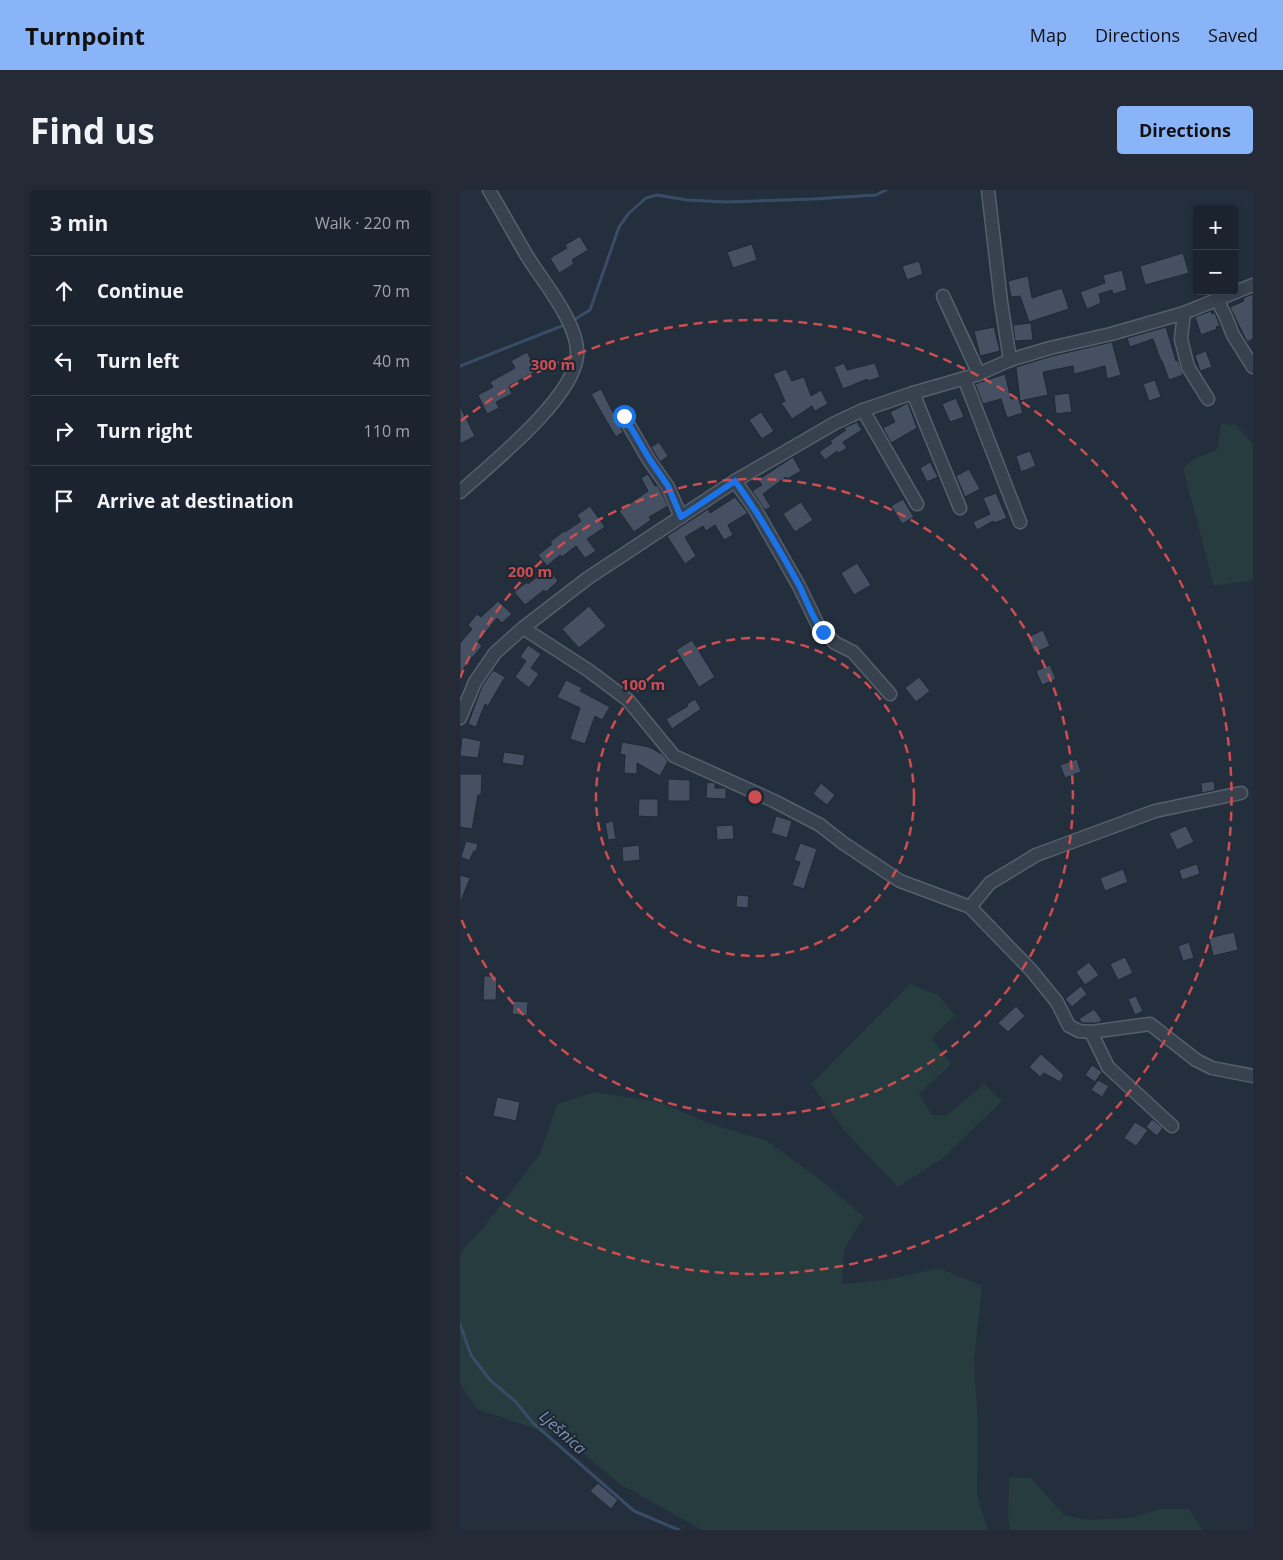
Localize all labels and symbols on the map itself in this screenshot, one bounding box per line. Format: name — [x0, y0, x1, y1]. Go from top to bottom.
text: 300 m — [531, 354, 575, 374]
route start — [613, 405, 636, 428]
text: 200 m — [508, 561, 552, 581]
route end — [812, 621, 835, 644]
text: 100 m — [621, 674, 665, 694]
centre of rings — [746, 788, 764, 806]
water label: Lješnica — [535, 1405, 591, 1459]

